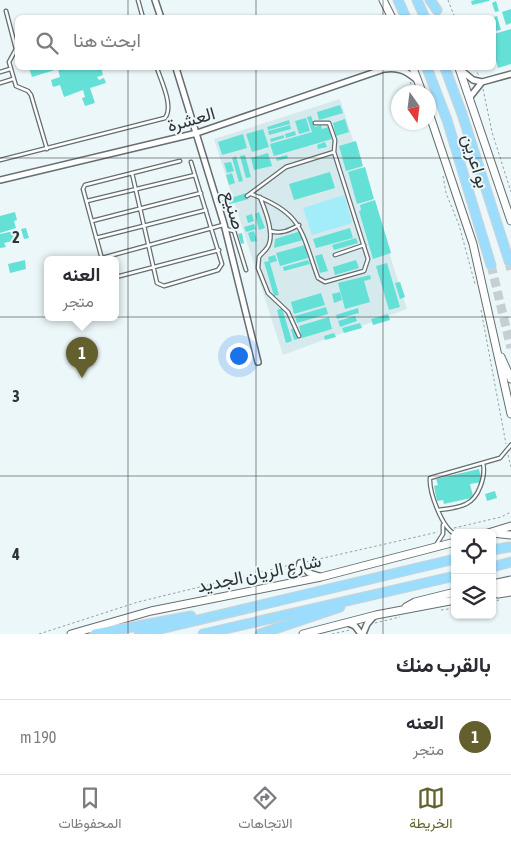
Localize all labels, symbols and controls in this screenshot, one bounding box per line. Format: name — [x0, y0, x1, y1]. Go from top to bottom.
search box — [15, 15, 496, 70]
icon: search — [33, 29, 61, 57]
text: ابحث هنا — [73, 29, 141, 51]
north arrow — [391, 85, 436, 130]
street label: العشرة — [165, 102, 218, 137]
street label: بو اعرين — [457, 131, 494, 191]
street label: صنيع — [217, 188, 250, 232]
text: 2 — [12, 228, 20, 246]
popup — [44, 256, 119, 321]
text: العنه — [62, 263, 101, 285]
text: متجر — [62, 292, 94, 310]
pin: 1 — [66, 337, 98, 378]
your location — [226, 343, 252, 369]
text: 3 — [12, 387, 20, 405]
map controls — [451, 529, 496, 619]
button: locate — [451, 529, 496, 574]
text: 4 — [11, 545, 20, 563]
street label: شارع الريان الجديد — [195, 550, 323, 598]
button: layers — [451, 574, 496, 619]
text: بالقرب منك — [396, 652, 491, 676]
text: العنه — [406, 711, 444, 733]
text: 190 m — [20, 728, 56, 746]
text: 1 — [471, 728, 479, 746]
text: متجر — [413, 740, 444, 758]
tab: المحفوظات — [58, 784, 121, 836]
tab: الاتجاهات — [238, 784, 293, 836]
tab: الخريطة — [409, 784, 453, 836]

